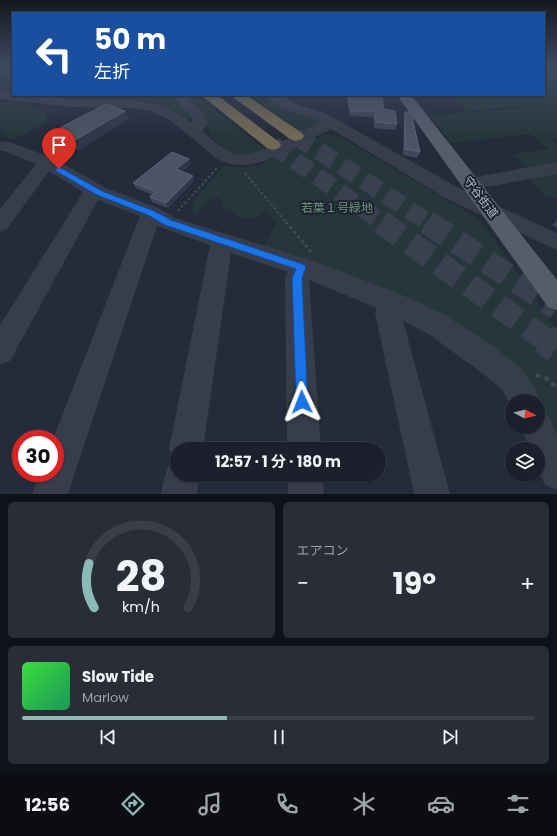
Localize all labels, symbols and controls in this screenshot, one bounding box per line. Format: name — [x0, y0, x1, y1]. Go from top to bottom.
text: 50 m — [94, 20, 166, 59]
icon: left — [28, 28, 80, 80]
text: 左折 — [94, 59, 130, 84]
pin — [42, 128, 76, 169]
icon: arrive — [48, 134, 70, 156]
street label: 守谷街道 — [460, 173, 502, 221]
park label: 若葉１号緑地 — [301, 199, 373, 216]
position arrow — [281, 381, 323, 423]
north arrow — [505, 394, 545, 434]
map controls — [505, 394, 545, 482]
speed limit sign: 30 — [12, 430, 64, 482]
button: layers — [505, 442, 545, 482]
text: 12:57 · 1 分 · 180 m — [215, 451, 341, 472]
text: エアコン — [297, 541, 349, 560]
text: 28 — [116, 547, 167, 606]
text: 19° — [392, 562, 436, 605]
text: − — [297, 568, 309, 599]
text: + — [520, 568, 535, 599]
text: km/h — [122, 597, 160, 617]
text: Slow Tide — [82, 666, 154, 687]
text: Marlow — [82, 688, 129, 707]
icon: previous — [97, 726, 119, 748]
icon: pause — [268, 726, 290, 748]
icon: next — [439, 726, 461, 748]
icon: directions — [119, 790, 147, 818]
icon: music — [196, 790, 224, 818]
icon: phone — [273, 790, 301, 818]
icon: climate — [350, 790, 378, 818]
icon: car — [427, 790, 455, 818]
icon: filters — [504, 790, 532, 818]
text: 12:56 — [25, 792, 70, 817]

